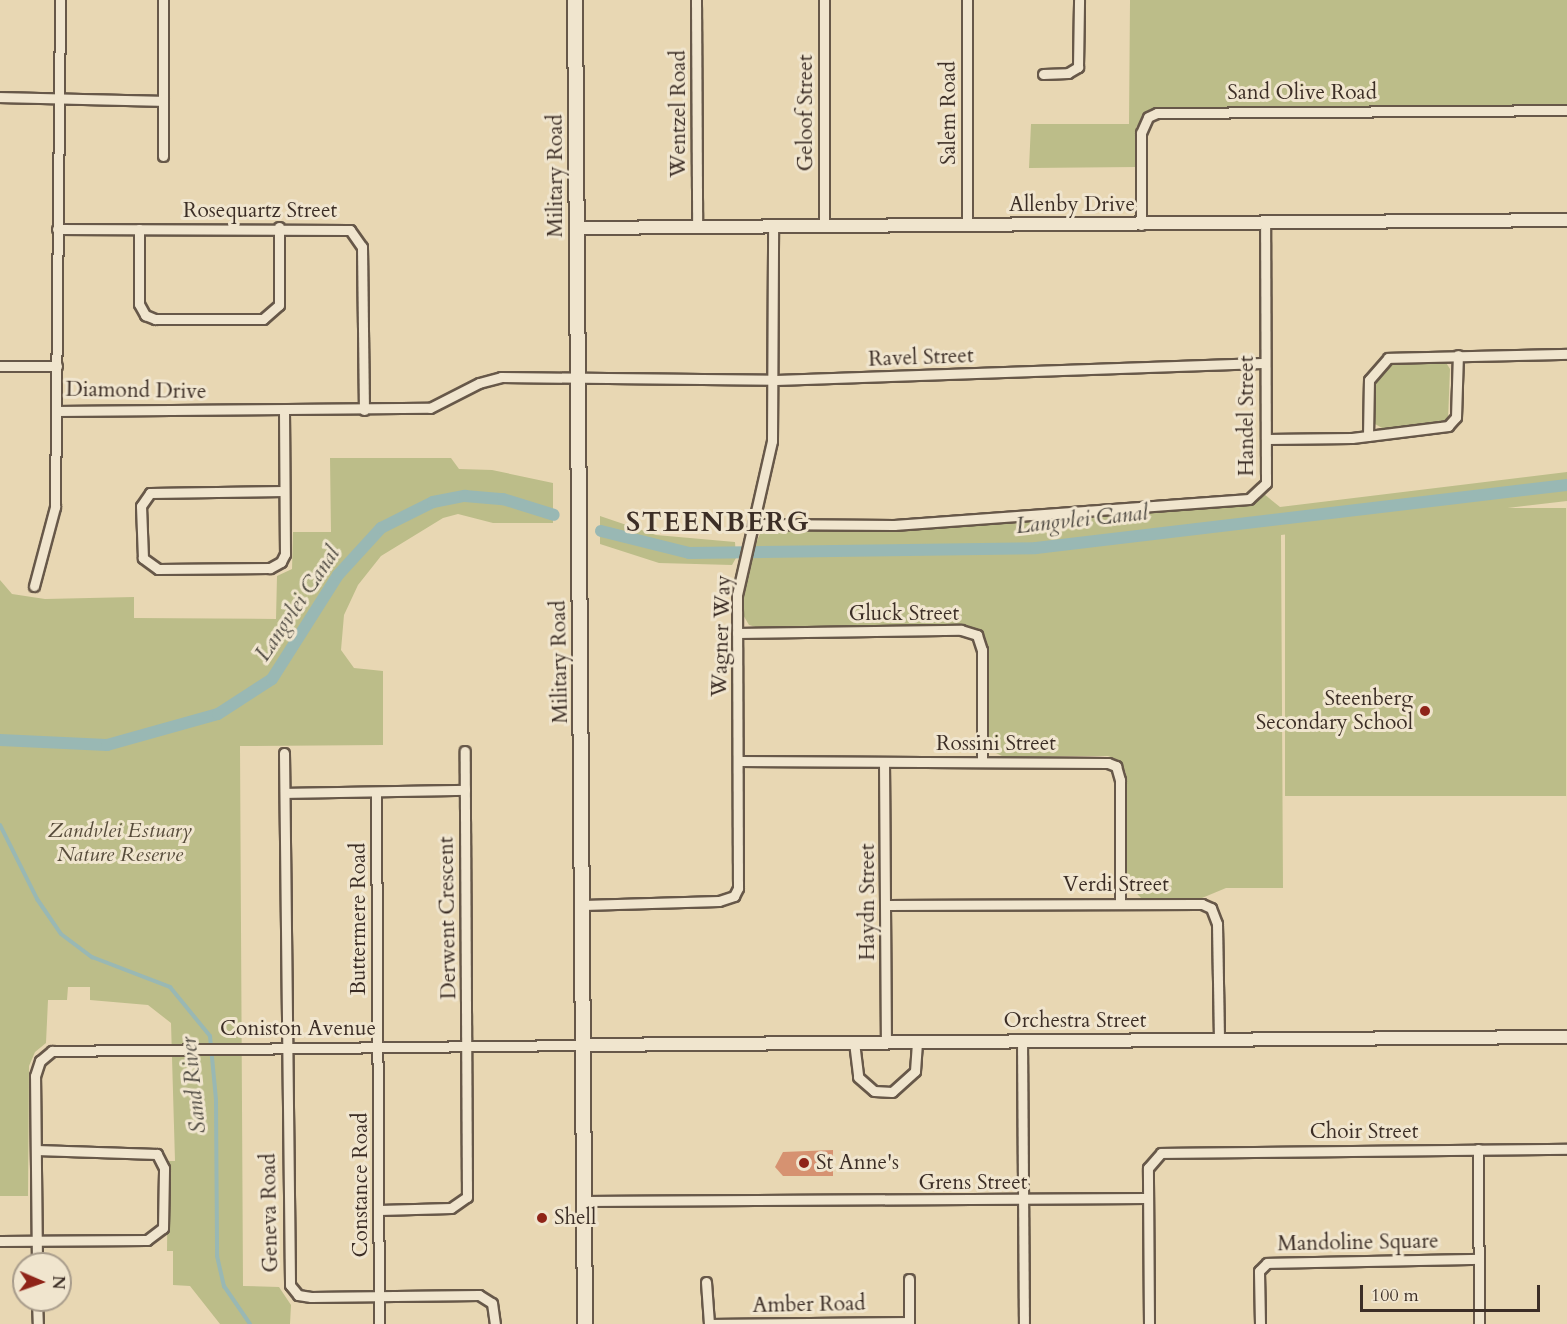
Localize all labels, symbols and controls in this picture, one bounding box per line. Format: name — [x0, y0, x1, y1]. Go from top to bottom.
street label: Wentzel Road — [666, 50, 692, 178]
street label: Geloof Street — [793, 55, 819, 171]
street label: Salem Road — [936, 61, 962, 165]
street label: Sand Olive Road — [1227, 80, 1377, 106]
street label: Military Road — [543, 114, 569, 238]
street label: Allenby Drive — [1009, 192, 1135, 218]
street label: Rosequartz Street — [183, 198, 337, 224]
street label: Ravel Street — [868, 344, 974, 372]
street label: Handel Street — [1234, 356, 1260, 476]
street label: Diamond Drive — [65, 377, 207, 405]
water label: Langvlei Canal — [1015, 500, 1149, 540]
district label: STEENBERG — [626, 507, 810, 539]
water label: Langvlei Canal — [250, 542, 346, 666]
street label: Wagner Way — [707, 575, 737, 697]
street label: Military Road — [546, 600, 574, 724]
street label: Gluck Street — [849, 601, 959, 627]
place label: Steenberg Secondary School — [1256, 686, 1413, 736]
marker: Steenberg Secondary School — [1418, 704, 1432, 718]
street label: Rossini Street — [936, 731, 1056, 757]
park label: Zandvlei Estuary Nature Reserve — [48, 818, 192, 868]
street label: Derwent Crescent — [434, 836, 462, 1000]
street label: Buttermere Road — [346, 843, 372, 995]
street label: Haydn Street — [855, 844, 881, 960]
street label: Verdi Street — [1063, 872, 1169, 898]
street label: Orchestra Street — [1003, 1008, 1147, 1034]
street label: Coniston Avenue — [220, 1016, 376, 1042]
water label: Sand River — [176, 1035, 212, 1135]
street label: Constance Road — [348, 1113, 374, 1257]
street label: Choir Street — [1310, 1119, 1418, 1145]
place label: St Anne's — [816, 1150, 899, 1176]
street label: Geneva Road — [256, 1153, 284, 1273]
marker: St Anne's — [797, 1156, 811, 1170]
street label: Grens Street — [919, 1170, 1027, 1196]
place label: Shell — [554, 1205, 596, 1231]
marker: Shell — [535, 1211, 549, 1225]
street label: Mandoline Square — [1277, 1229, 1439, 1257]
north arrow — [12, 1252, 72, 1312]
scale bar — [1363, 1273, 1543, 1311]
text: N — [47, 1275, 69, 1290]
text: 100 m — [1371, 1283, 1419, 1308]
street label: Amber Road — [752, 1291, 866, 1319]

